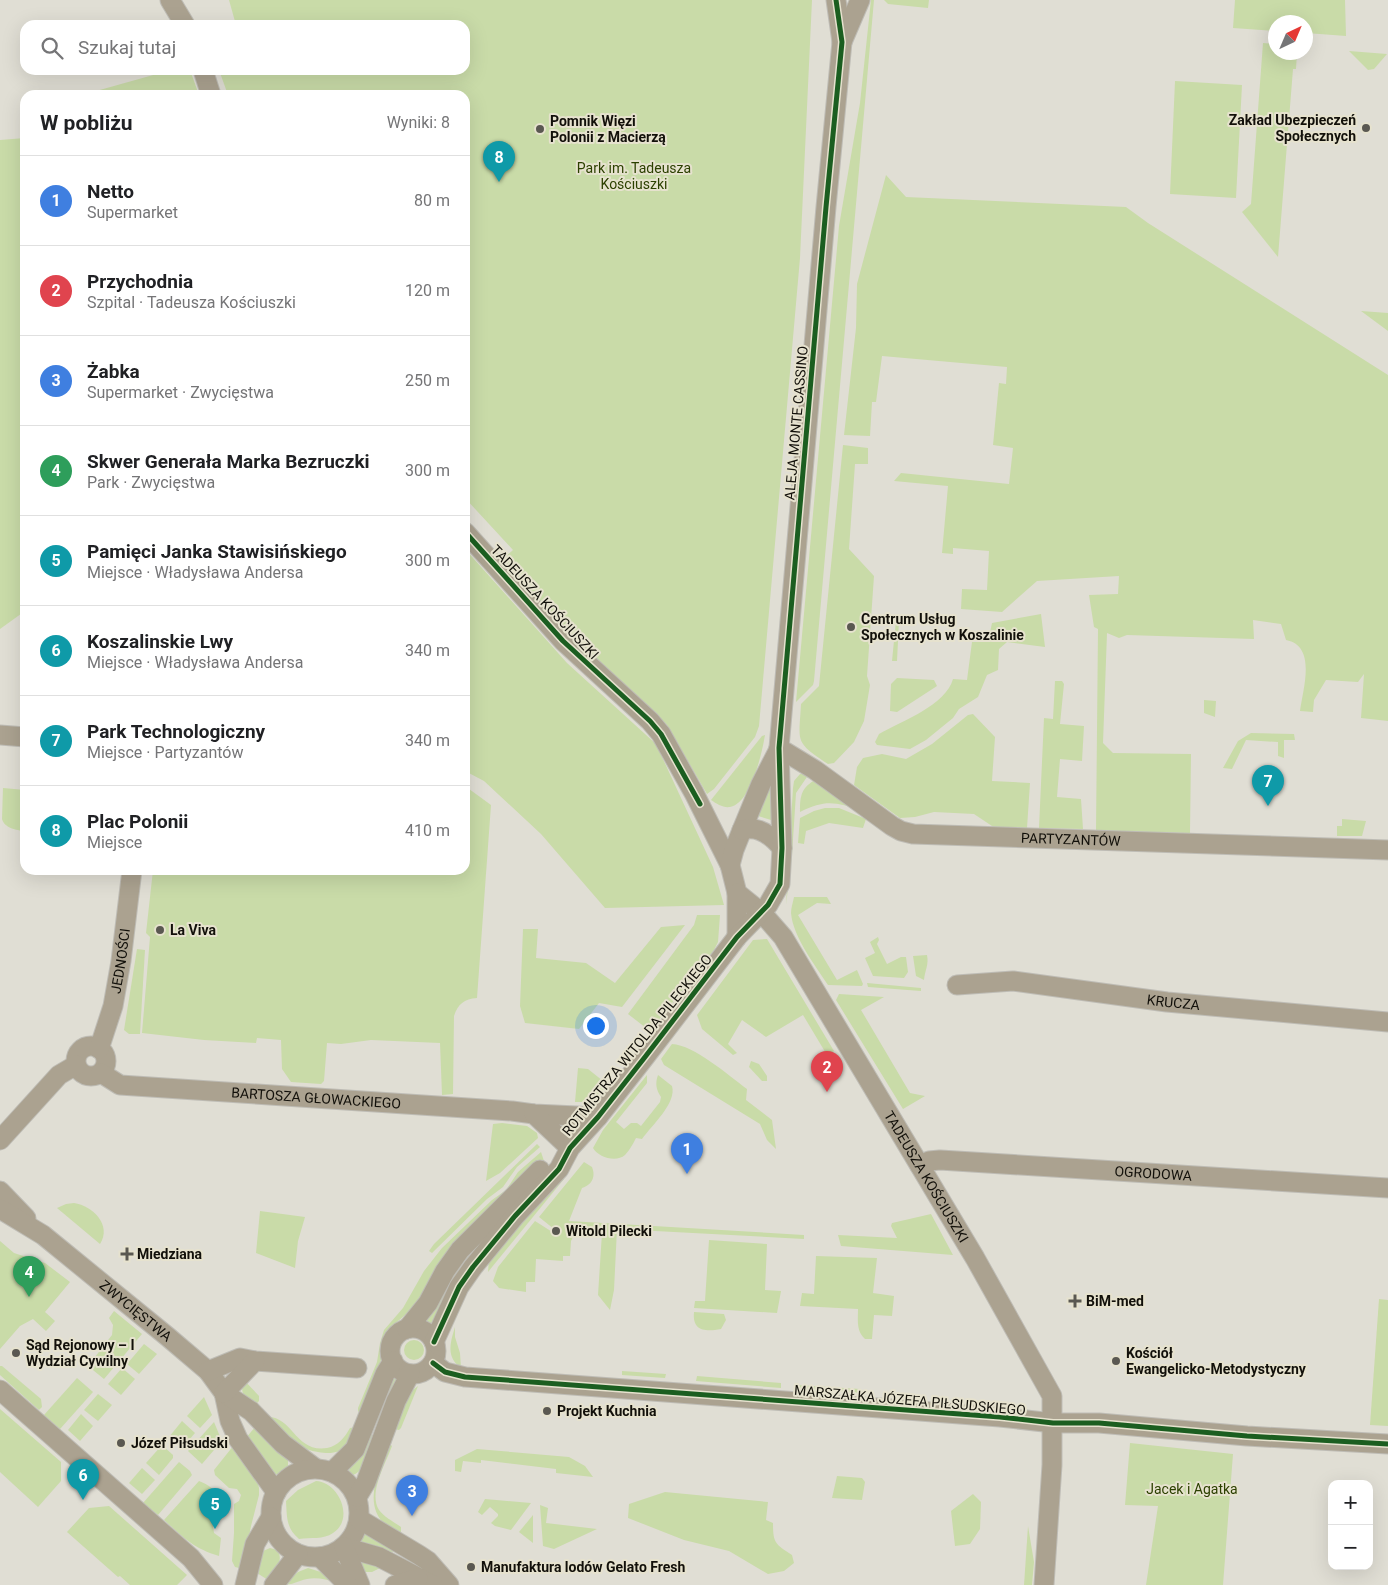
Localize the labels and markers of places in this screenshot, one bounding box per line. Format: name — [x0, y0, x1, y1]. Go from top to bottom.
place label: Zakład Ubezpieczeń Społecznych — [1229, 112, 1356, 144]
place label: Pomnik Więzi Polonii z Macierzą — [550, 113, 666, 145]
marker: Zakład Ubezpieczeń Społecznych — [1360, 122, 1372, 134]
marker: Pomnik Więzi Polonii z Macierzą — [534, 123, 546, 135]
pin: 8 — [483, 141, 515, 182]
place label: Centrum Usług Społecznych w Koszalinie — [861, 611, 1024, 643]
marker: Centrum Usług Społecznych w Koszalinie — [845, 621, 857, 633]
pin: 7 — [1252, 765, 1284, 806]
place label: La Viva — [170, 922, 216, 938]
marker: La Viva — [154, 924, 166, 936]
pin: 2 — [811, 1051, 843, 1092]
pin: 1 — [671, 1133, 703, 1174]
place label: Witold Pilecki — [566, 1223, 652, 1239]
marker: Witold Pilecki — [550, 1225, 562, 1237]
place label: Miedziana — [137, 1246, 203, 1262]
marker: Miedziana — [121, 1248, 133, 1260]
pin: 4 — [13, 1256, 45, 1297]
place label: BiM-med — [1086, 1293, 1144, 1309]
marker: BiM-med — [1068, 1294, 1082, 1308]
place label: Sąd Rejonowy – I Wydział Cywilny — [26, 1337, 135, 1369]
place label: Kościół Ewangelicko-Metodystyczny — [1126, 1345, 1307, 1377]
marker: Sąd Rejonowy – I Wydział Cywilny — [10, 1347, 22, 1359]
marker: Kościół Ewangelicko-Metodystyczny — [1110, 1355, 1122, 1367]
place label: Projekt Kuchnia — [557, 1403, 657, 1419]
marker: Projekt Kuchnia — [541, 1405, 553, 1417]
place label: Józef Piłsudski — [131, 1435, 228, 1451]
marker: Józef Piłsudski — [115, 1437, 127, 1449]
pin: 6 — [67, 1459, 99, 1500]
pin: 3 — [396, 1475, 428, 1516]
pin: 5 — [199, 1488, 231, 1529]
place label: Manufaktura lodów Gelato Fresh — [481, 1559, 686, 1575]
marker: Manufaktura lodów Gelato Fresh — [465, 1561, 477, 1573]

